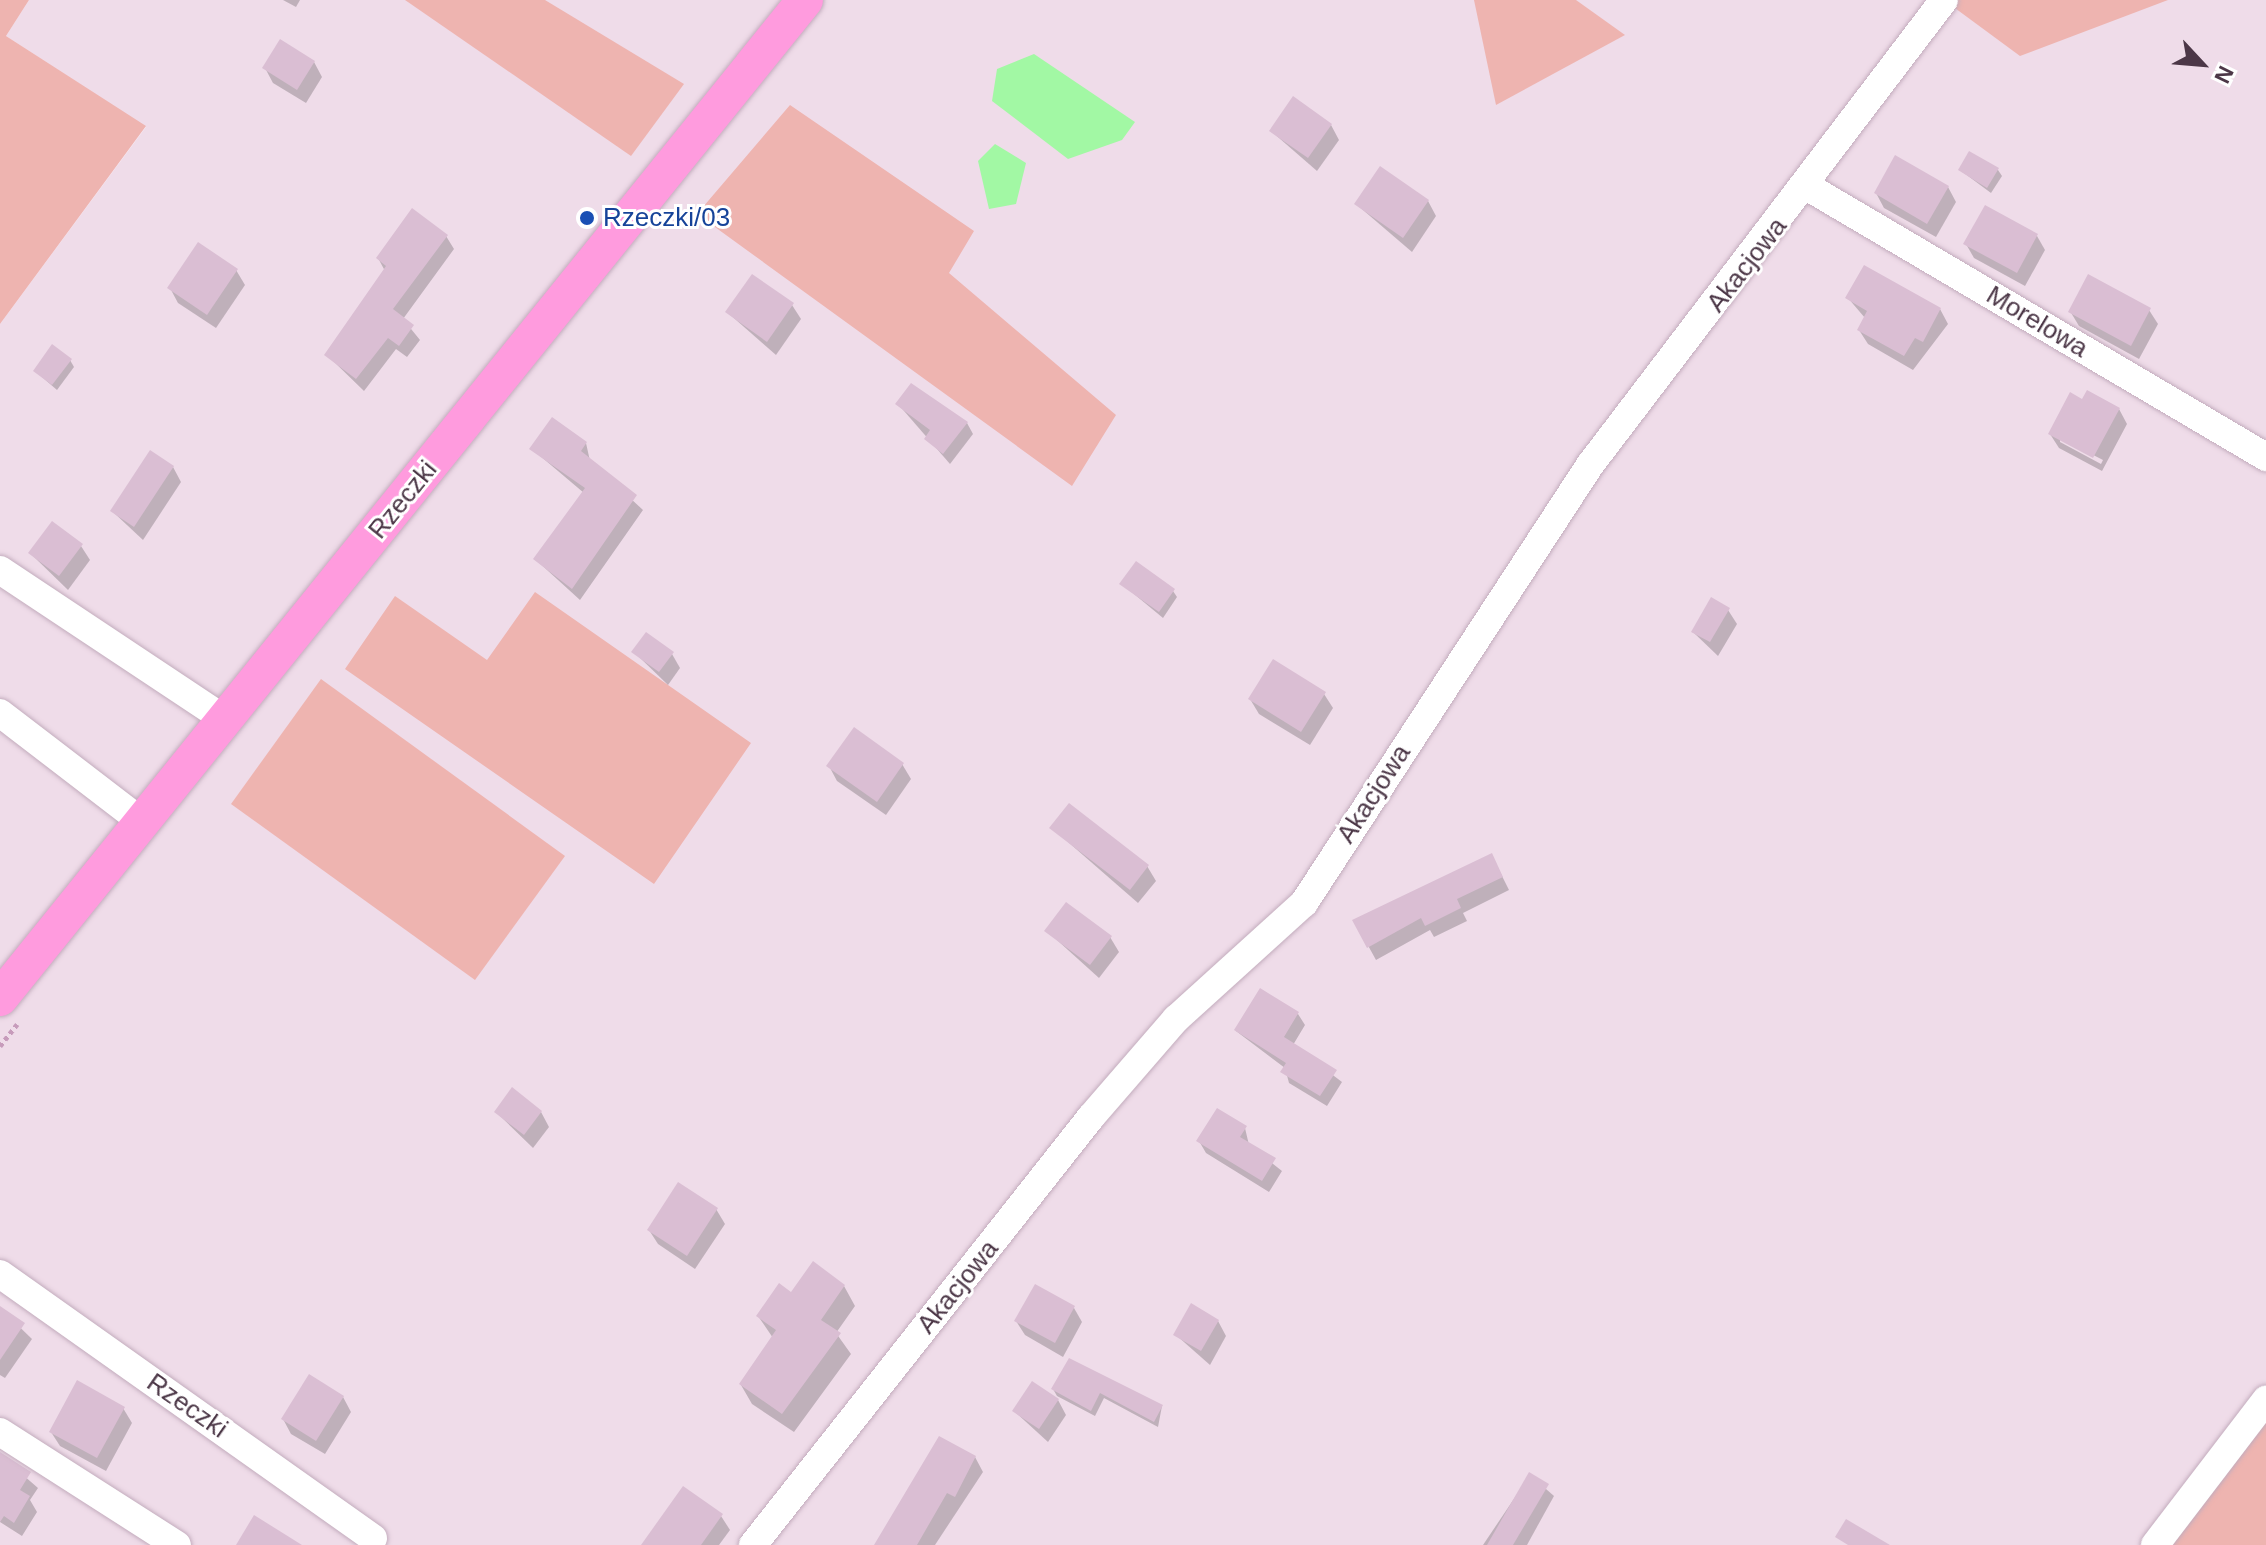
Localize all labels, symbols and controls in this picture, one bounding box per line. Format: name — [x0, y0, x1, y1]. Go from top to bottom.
north arrow — [2162, 24, 2242, 104]
text: N — [2209, 62, 2239, 87]
place label: Rzeczki/03 — [603, 202, 730, 234]
marker: Rzeczki/03 — [578, 209, 596, 227]
street label: Akacjowa — [1700, 212, 1794, 318]
street label: Morelowa — [1981, 280, 2093, 364]
street label: Rzeczki — [362, 455, 444, 545]
street label: Akacjowa — [1331, 739, 1417, 849]
street label: Akacjowa — [911, 1234, 1005, 1340]
street label: Rzeczki — [141, 1367, 233, 1445]

